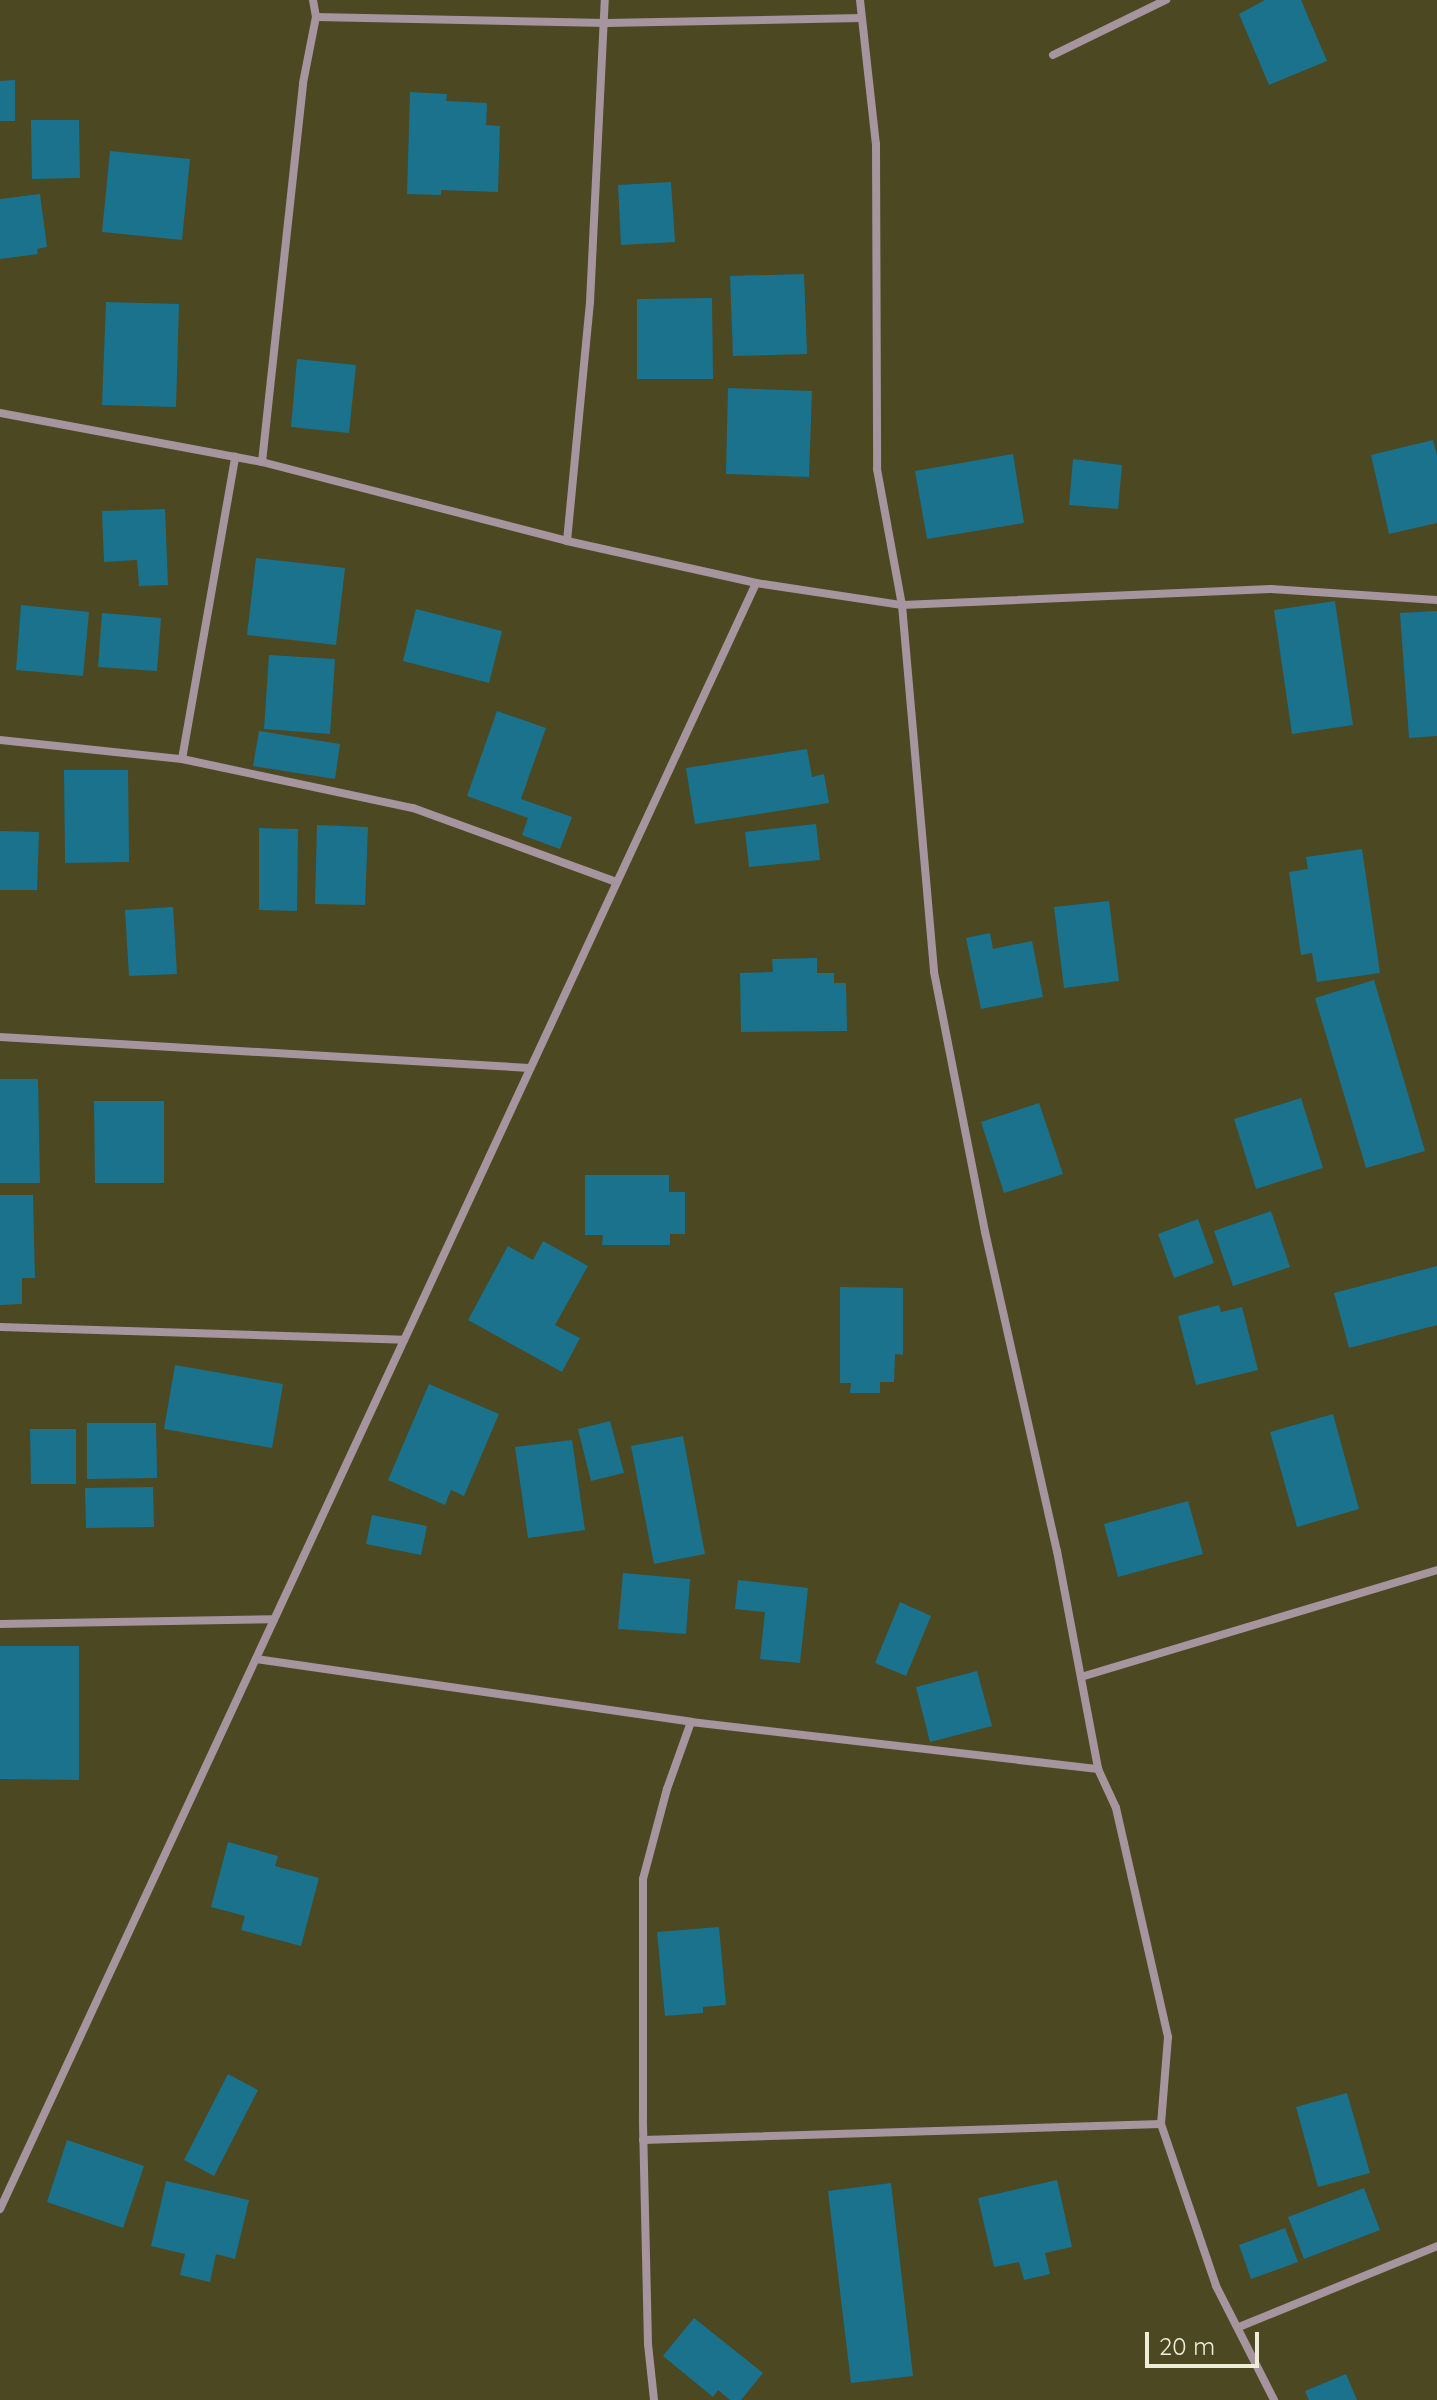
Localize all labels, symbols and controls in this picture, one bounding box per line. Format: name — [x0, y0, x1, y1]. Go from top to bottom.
scale bar — [1149, 2316, 1263, 2366]
text: 20 m — [1159, 2331, 1215, 2361]

